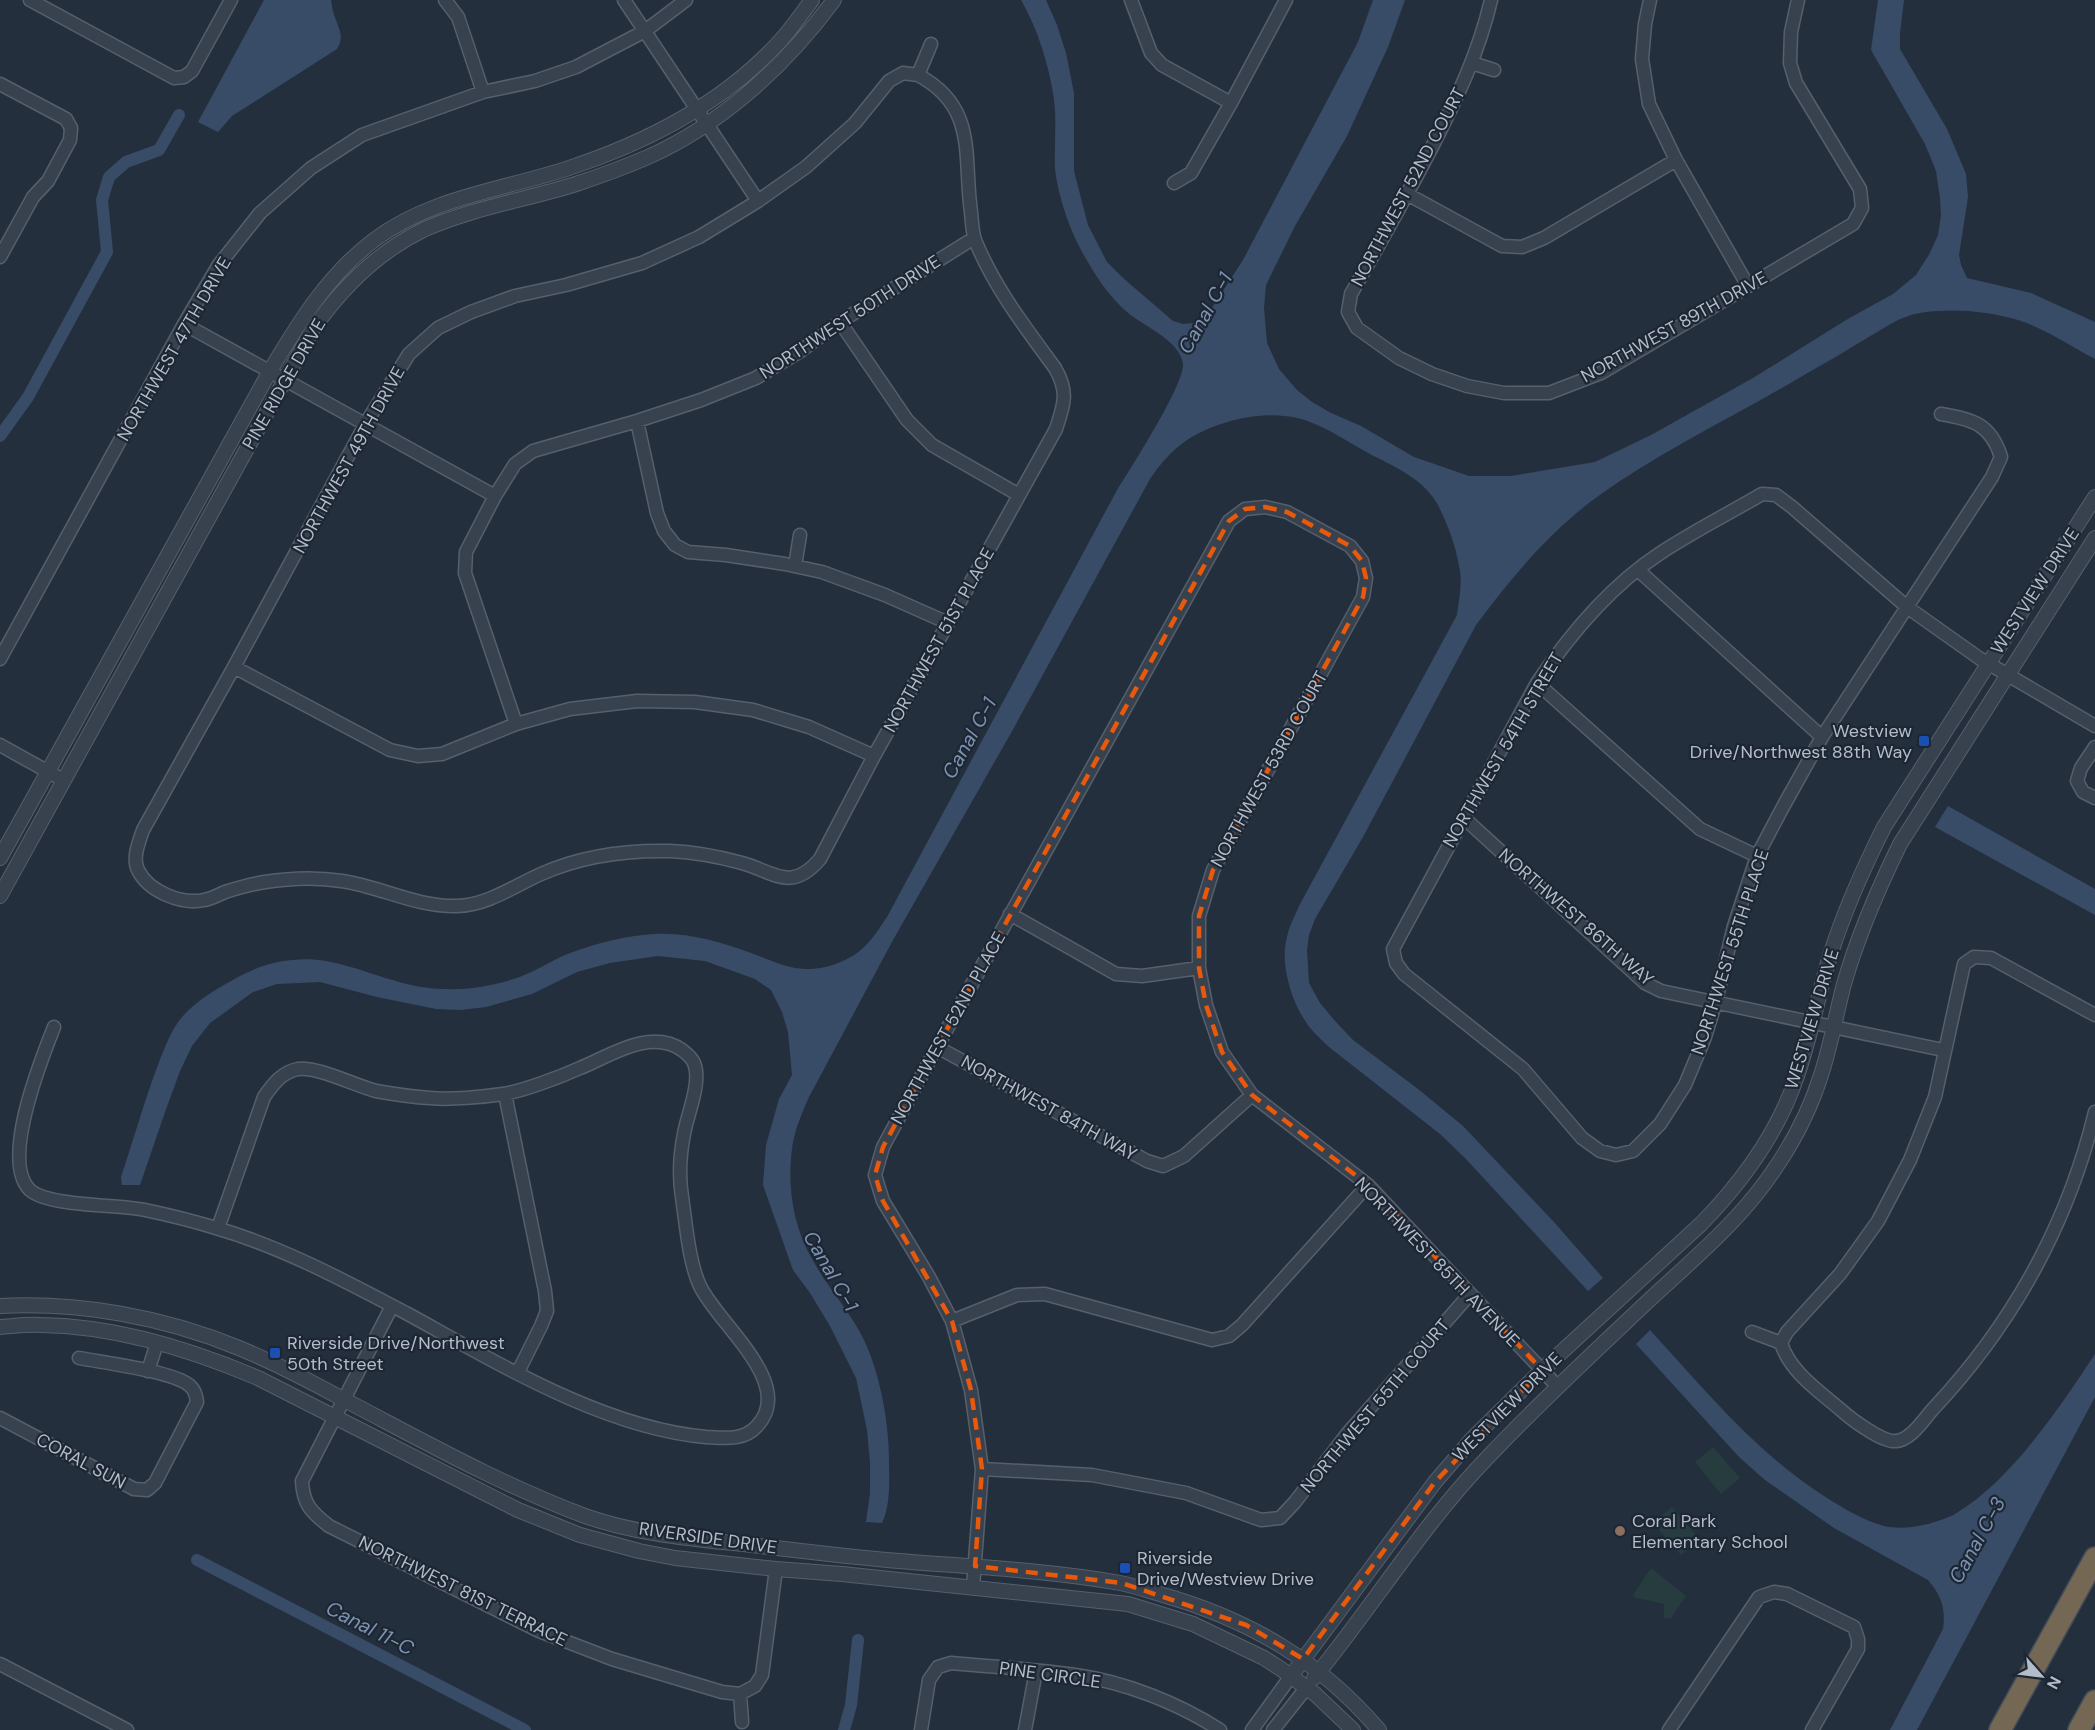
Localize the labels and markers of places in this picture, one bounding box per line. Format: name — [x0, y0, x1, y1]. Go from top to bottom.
place label: Westview Drive/Northwest 88th Way — [1690, 719, 1912, 764]
marker: Westview Drive/Northwest 88th Way — [1917, 734, 1931, 748]
place label: Riverside Drive/Northwest 50th Street — [287, 1331, 505, 1376]
marker: Riverside Drive/Northwest 50th Street — [268, 1346, 282, 1360]
place label: Coral Park Elementary School — [1632, 1509, 1788, 1554]
marker: Coral Park Elementary School — [1613, 1524, 1627, 1538]
place label: Riverside Drive/Westview Drive — [1137, 1546, 1314, 1591]
marker: Riverside Drive/Westview Drive — [1118, 1561, 1132, 1575]

